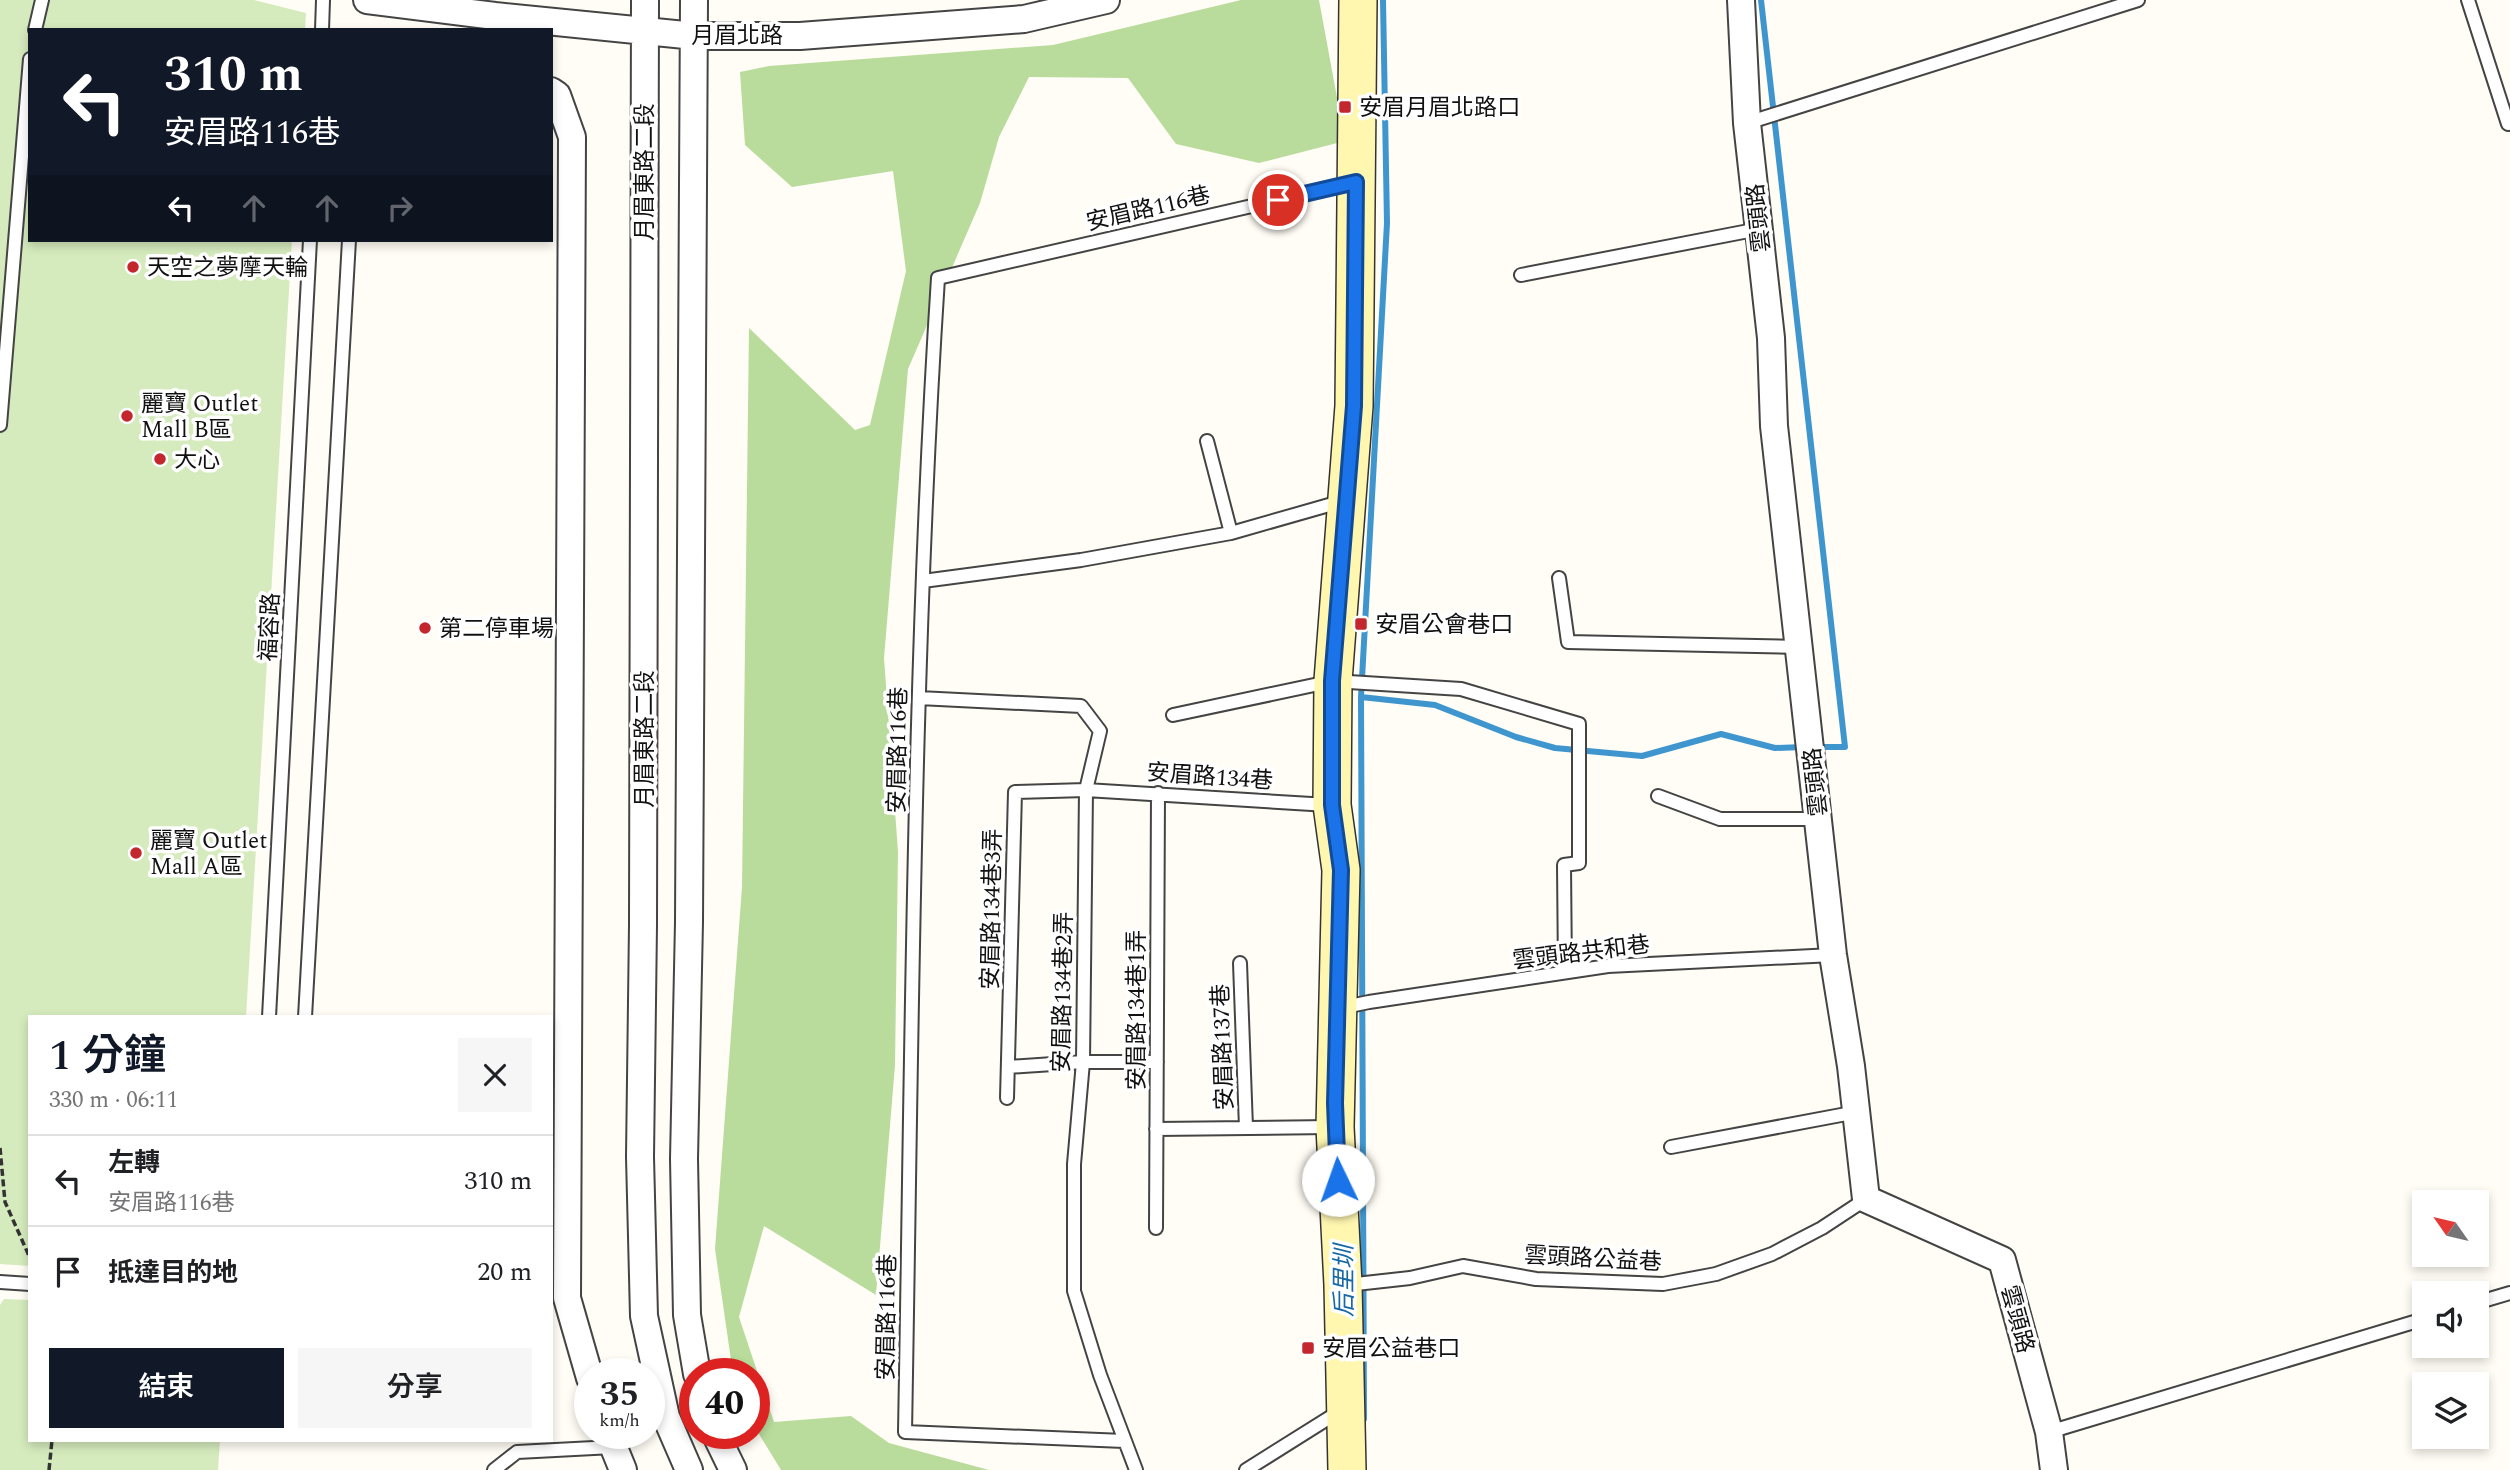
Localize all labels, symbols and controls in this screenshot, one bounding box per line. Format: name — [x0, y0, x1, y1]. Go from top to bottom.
street label: 月眉北路 — [691, 19, 783, 54]
text: 310 m — [164, 38, 303, 113]
icon: left — [49, 56, 140, 147]
place label: 安眉月眉北路口 — [1359, 91, 1520, 126]
marker: 安眉月眉北路口 — [1337, 99, 1353, 115]
street label: 月眉東路二段 — [628, 103, 663, 241]
text: 安眉路116巷 — [164, 109, 340, 158]
pin — [1248, 170, 1308, 230]
street label: 安眉路116巷 — [1083, 178, 1214, 241]
icon: arrive — [1259, 181, 1297, 219]
street label: 雲頭路 — [1738, 182, 1781, 254]
icon: left — [162, 189, 200, 227]
icon: ahead — [235, 189, 273, 227]
icon: ahead — [308, 189, 346, 227]
icon: right — [381, 189, 419, 227]
place label: 天空之夢摩天輪 — [147, 251, 308, 286]
marker: 天空之夢摩天輪 — [125, 259, 141, 275]
place label: 麗寶 Outlet Mall B區 — [141, 387, 258, 448]
marker: 麗寶 Outlet Mall B區 — [119, 408, 135, 424]
place label: 大心 — [174, 443, 220, 478]
marker: 大心 — [152, 451, 168, 467]
street label: 福容路 — [251, 592, 290, 662]
place label: 安眉公會巷口 — [1375, 608, 1513, 643]
place label: 第二停車場 — [439, 612, 554, 647]
marker: 安眉公會巷口 — [1353, 616, 1369, 632]
marker: 第二停車場 — [417, 620, 433, 636]
street label: 月眉東路二段 — [628, 670, 663, 808]
street label: 安眉路116巷 — [880, 686, 917, 814]
street label: 雲頭路 — [1795, 746, 1838, 818]
street label: 安眉路134巷 — [1146, 756, 1274, 799]
place label: 麗寶 Outlet Mall A區 — [150, 824, 267, 885]
street label: 安眉路134巷3弄 — [974, 828, 1011, 990]
marker: 麗寶 Outlet Mall A區 — [128, 845, 144, 861]
street label: 安眉路134巷2弄 — [1045, 911, 1082, 1073]
street label: 雲頭路共和巷 — [1511, 928, 1652, 979]
street label: 安眉路134巷1弄 — [1120, 930, 1155, 1091]
street label: 安眉路137巷 — [1204, 983, 1243, 1111]
text: 1 分鐘 — [49, 1025, 166, 1088]
button: close — [458, 1038, 532, 1112]
text: 330 m · 06:11 — [49, 1083, 178, 1118]
text: 左轉 — [108, 1143, 160, 1183]
position arrow — [1301, 1143, 1375, 1217]
text: 310 m — [464, 1161, 532, 1201]
icon: left — [49, 1162, 87, 1200]
text: 安眉路116巷 — [108, 1186, 235, 1221]
north arrow — [2412, 1190, 2488, 1267]
map controls — [2412, 1190, 2489, 1449]
street label: 雲頭路公益巷 — [1523, 1238, 1663, 1281]
water label: 后里圳 — [1327, 1242, 1363, 1317]
text: 20 m — [477, 1252, 532, 1292]
icon: arrive — [49, 1253, 87, 1291]
text: 抵達目的地 — [108, 1253, 238, 1293]
street label: 安眉路116巷 — [869, 1253, 906, 1381]
button: sound — [2412, 1281, 2489, 1358]
street label: 雲頭路 — [1991, 1282, 2042, 1357]
place label: 安眉公益巷口 — [1322, 1332, 1460, 1367]
marker: 安眉公益巷口 — [1300, 1340, 1316, 1356]
button: 結束 — [49, 1348, 284, 1428]
button: 分享 — [298, 1348, 532, 1428]
speed limit sign: 40 — [679, 1358, 770, 1449]
text: 35 — [600, 1368, 639, 1421]
button: layers — [2412, 1372, 2489, 1449]
text: km/h — [599, 1407, 640, 1434]

